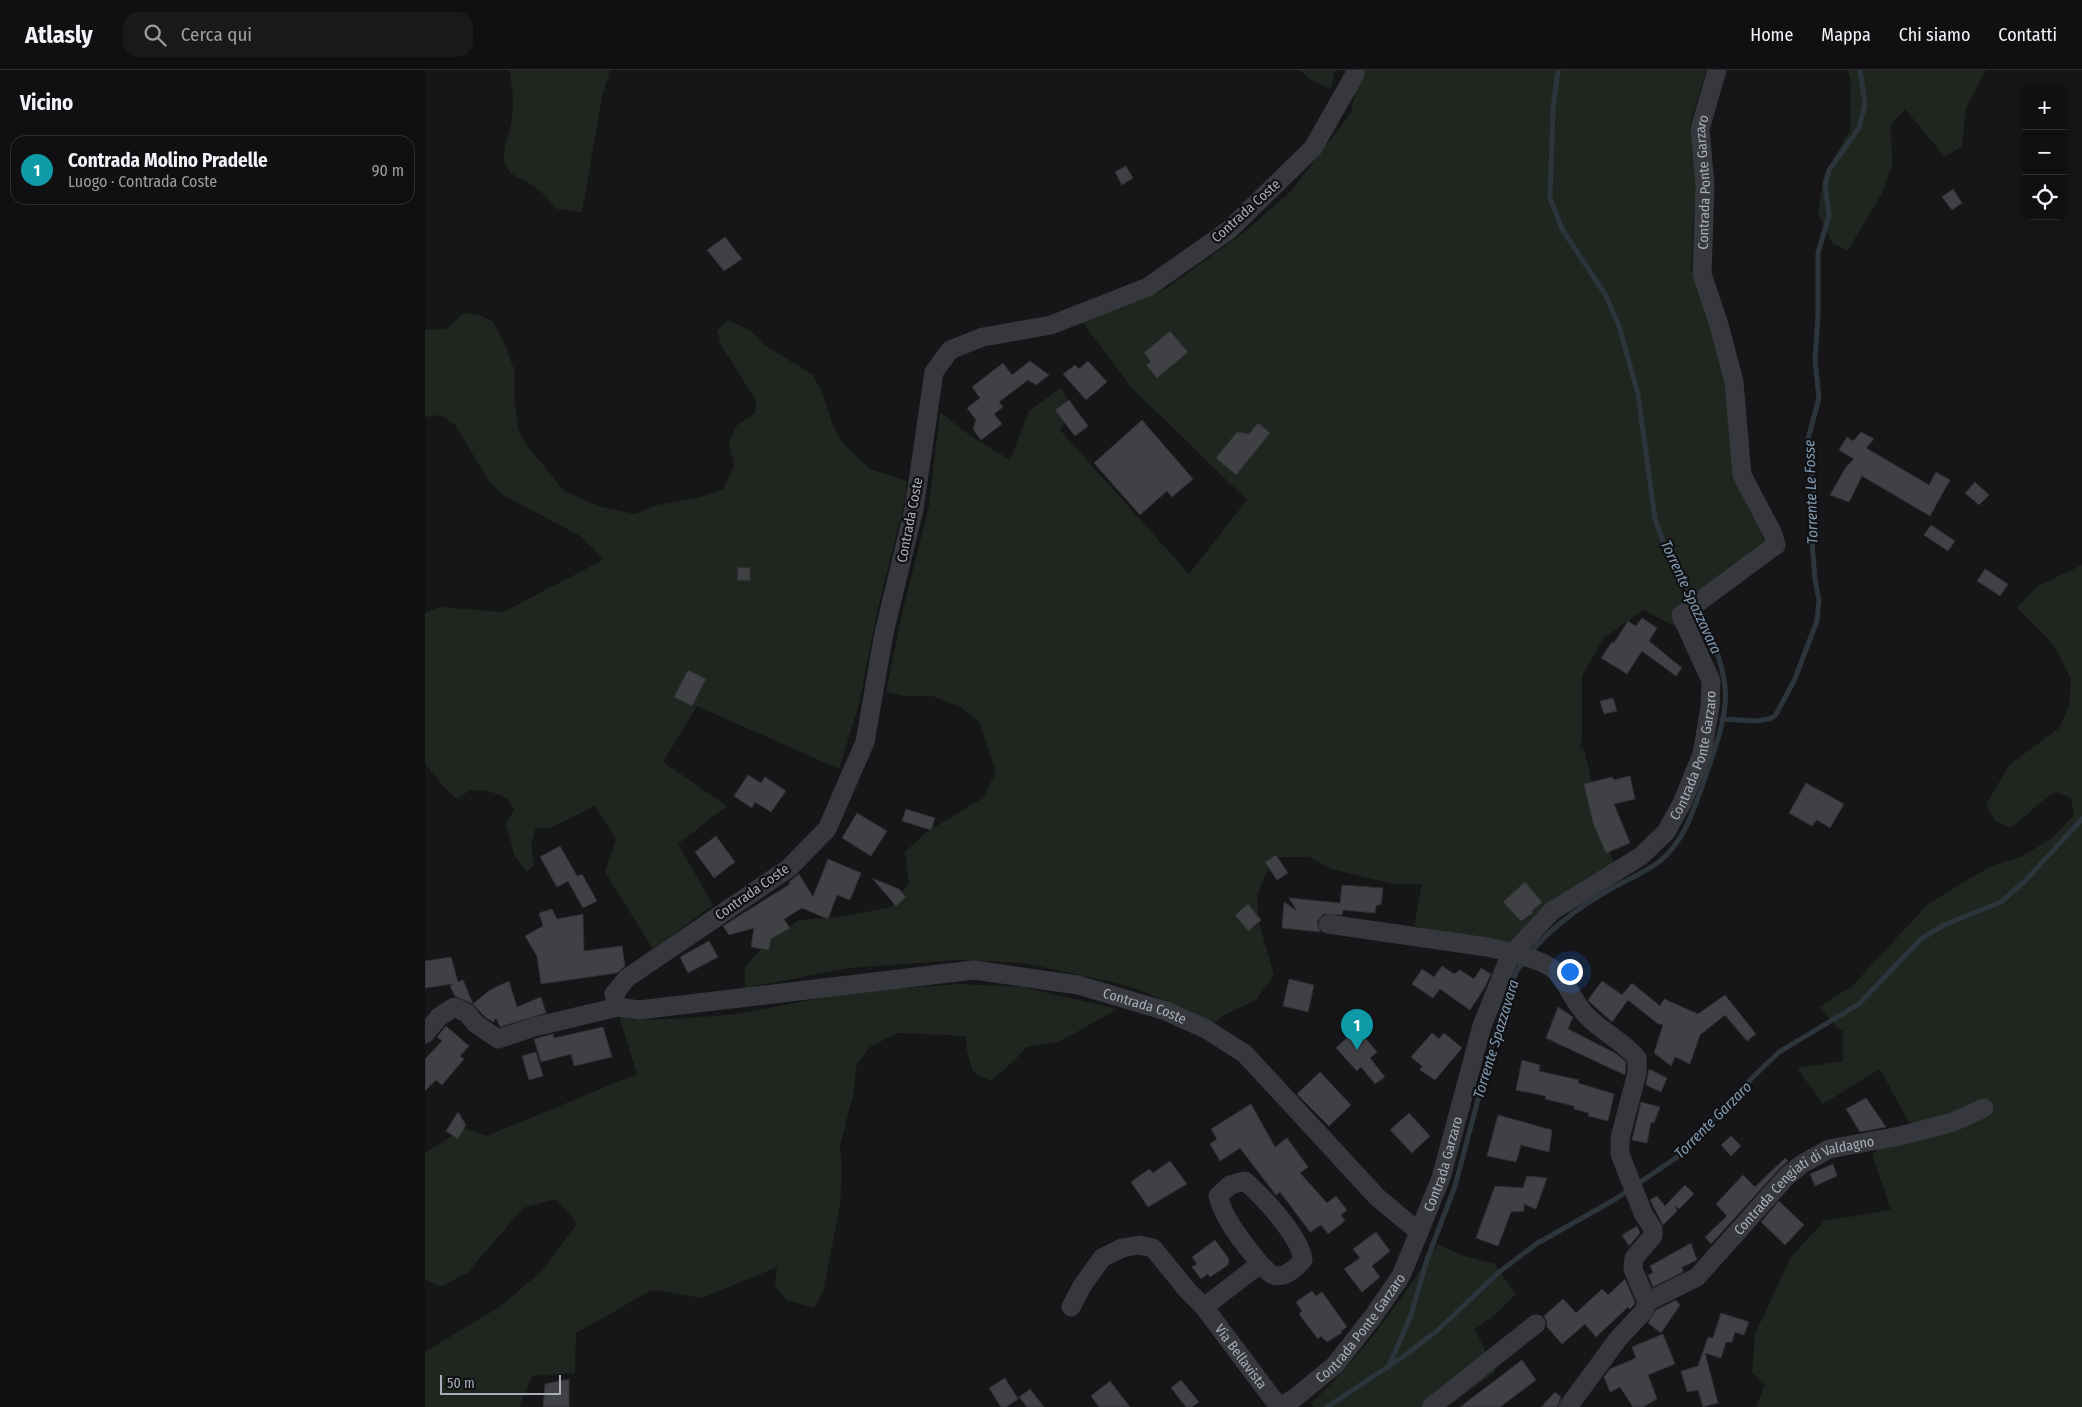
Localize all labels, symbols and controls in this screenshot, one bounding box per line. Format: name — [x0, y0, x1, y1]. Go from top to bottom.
search box — [123, 12, 473, 57]
text: Atlasly — [25, 21, 93, 49]
icon: search — [141, 21, 169, 49]
text: Cerca qui — [181, 23, 252, 46]
text: Home — [1750, 24, 1793, 46]
text: Mappa — [1821, 24, 1871, 46]
text: Chi siamo — [1899, 24, 1970, 46]
text: Contatti — [1998, 24, 2057, 46]
map controls — [2022, 85, 2067, 220]
button: + — [2022, 85, 2067, 130]
text: Vicino — [20, 90, 73, 116]
street label: Contrada Ponte Garzaro — [1691, 113, 1714, 250]
button: − — [2022, 130, 2067, 175]
text: Contrada Molino Pradelle — [68, 149, 268, 172]
text: 1 — [34, 161, 40, 180]
text: 90 m — [372, 161, 404, 180]
text: Luogo · Contrada Coste — [68, 172, 217, 191]
button: locate — [2022, 175, 2067, 220]
street label: Contrada Coste — [1208, 176, 1284, 246]
water label: Torrente Le Fosse — [1800, 440, 1822, 544]
street label: Contrada Coste — [893, 476, 927, 564]
water label: Torrente Spazzavara — [1657, 537, 1725, 657]
street label: Contrada Ponte Garzaro — [1666, 690, 1719, 823]
street label: Contrada Coste — [712, 860, 792, 924]
your location — [1557, 959, 1583, 985]
water label: Torrente Spazzavara — [1469, 977, 1523, 1101]
street label: Contrada Coste — [1101, 984, 1189, 1028]
pin: 1 — [1341, 1009, 1373, 1050]
water label: Torrente Garzaro — [1671, 1078, 1755, 1162]
street label: Contrada Garzaro — [1420, 1115, 1466, 1214]
street label: Contrada Cengiati di Valdagno — [1730, 1132, 1875, 1238]
street label: Contrada Ponte Garzaro — [1312, 1270, 1409, 1386]
street label: Via Bellavista — [1211, 1321, 1271, 1392]
scale bar — [440, 1372, 561, 1395]
text: 50 m — [447, 1375, 475, 1392]

